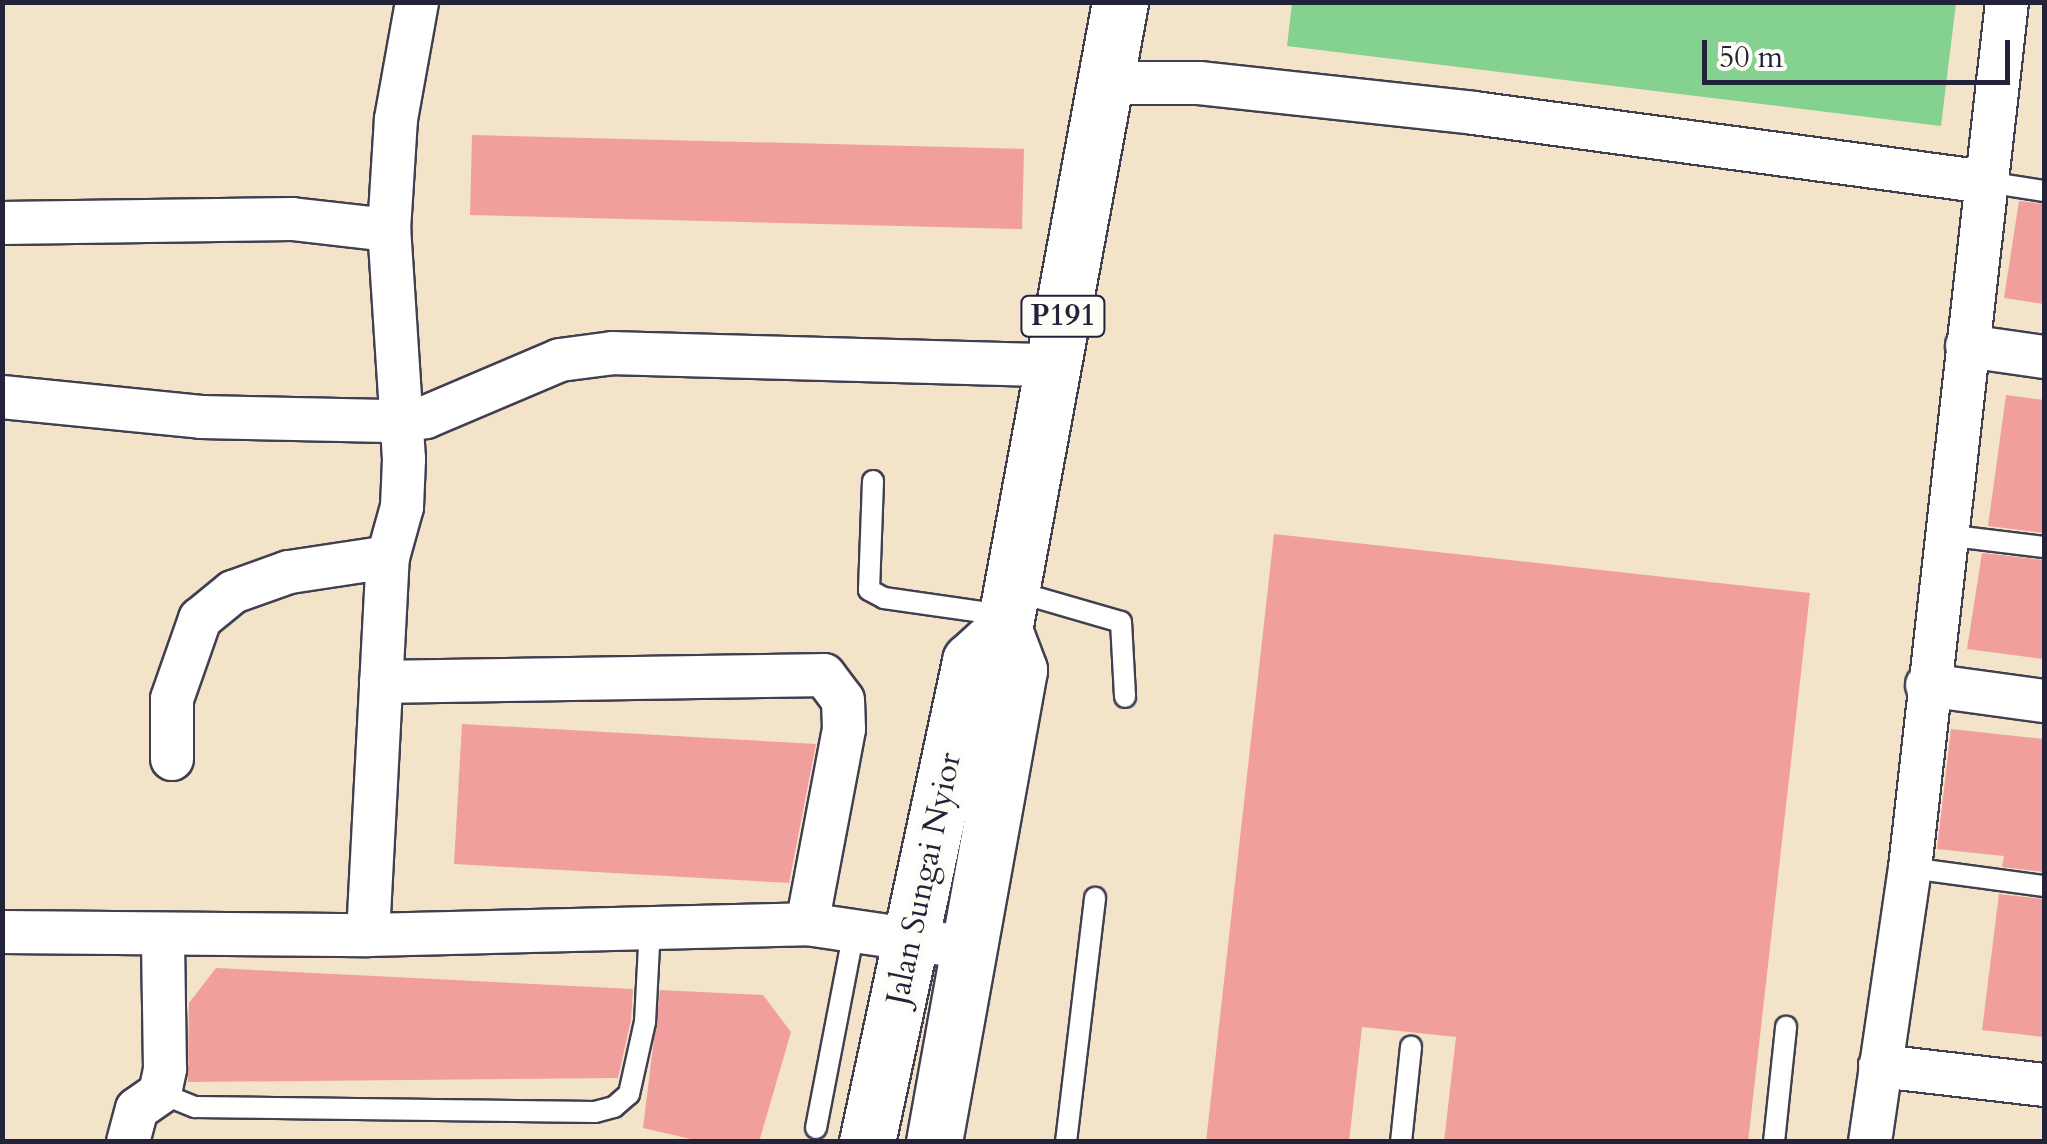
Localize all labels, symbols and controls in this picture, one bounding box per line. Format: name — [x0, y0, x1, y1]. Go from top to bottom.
scale bar — [1707, 20, 2014, 82]
text: 50 m — [1719, 37, 1783, 78]
road number: P191 — [1018, 291, 1108, 341]
street label: Jalan Sungai Nyior — [879, 749, 969, 1009]

